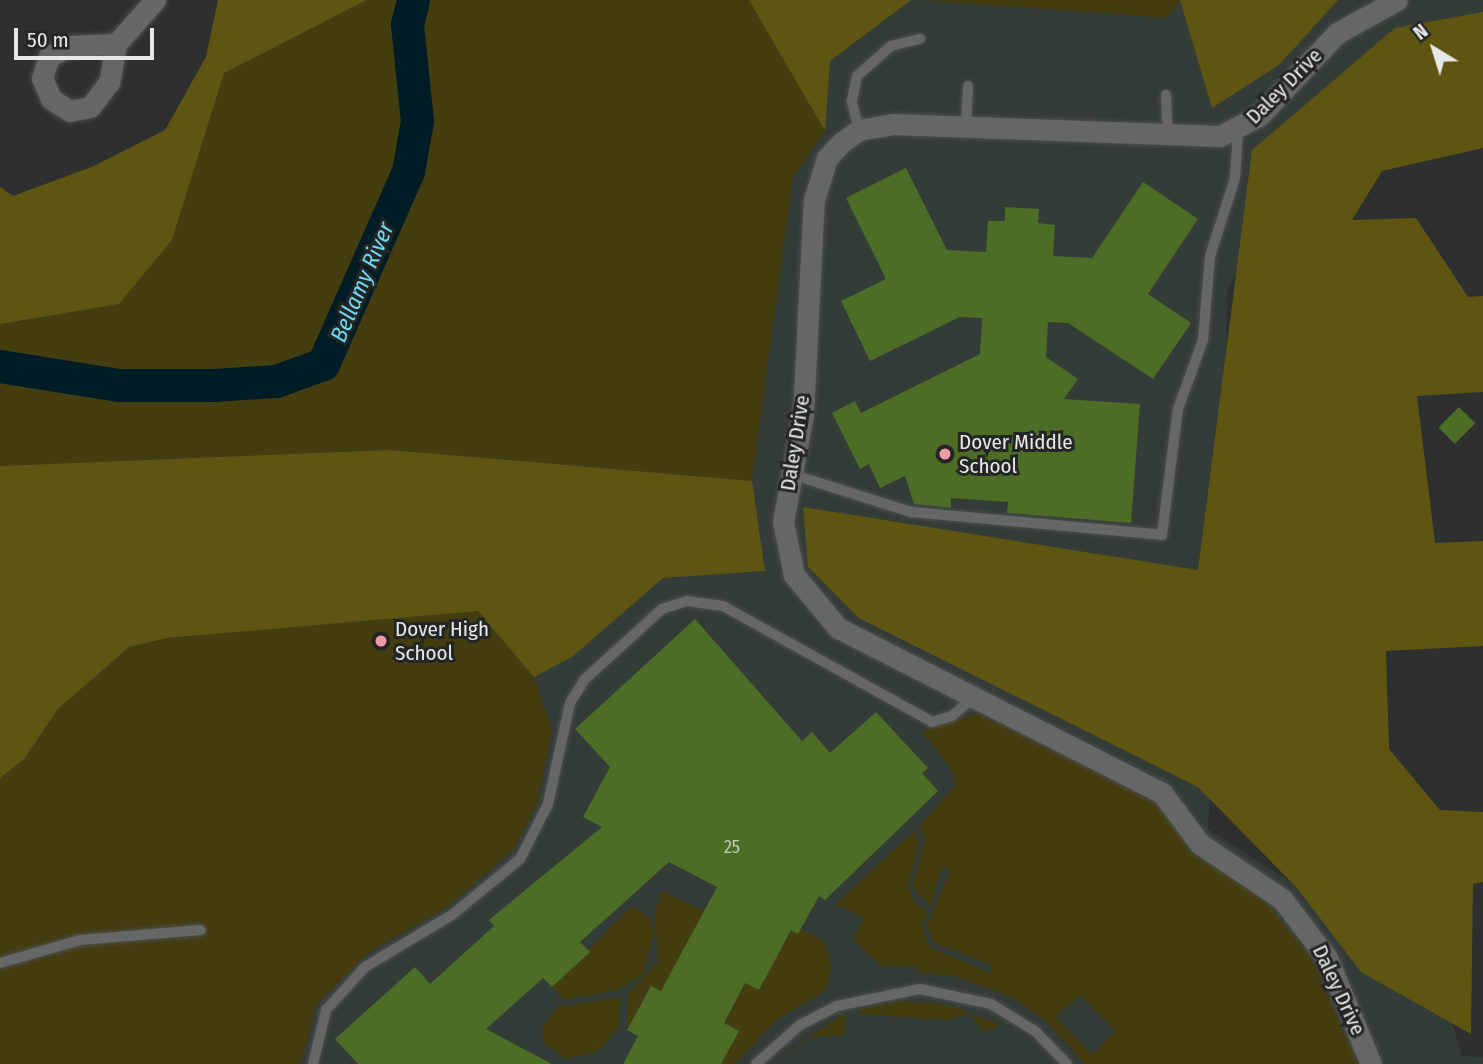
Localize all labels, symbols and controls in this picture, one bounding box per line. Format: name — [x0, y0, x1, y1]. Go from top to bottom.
scale bar — [18, 14, 158, 58]
north arrow — [1399, 14, 1469, 84]
text: N — [1409, 19, 1432, 45]
text: 50 m — [27, 27, 69, 53]
street label: Daley Drive — [1241, 43, 1327, 129]
water label: Bellamy River — [324, 218, 400, 346]
street label: Daley Drive — [775, 393, 815, 493]
place label: Dover Middle School — [959, 429, 1073, 479]
marker: Dover Middle School — [937, 446, 953, 462]
place label: Dover High School — [395, 616, 489, 666]
marker: Dover High School — [373, 633, 389, 649]
house number: 25 — [724, 836, 740, 858]
street label: Daley Drive — [1307, 941, 1371, 1039]

